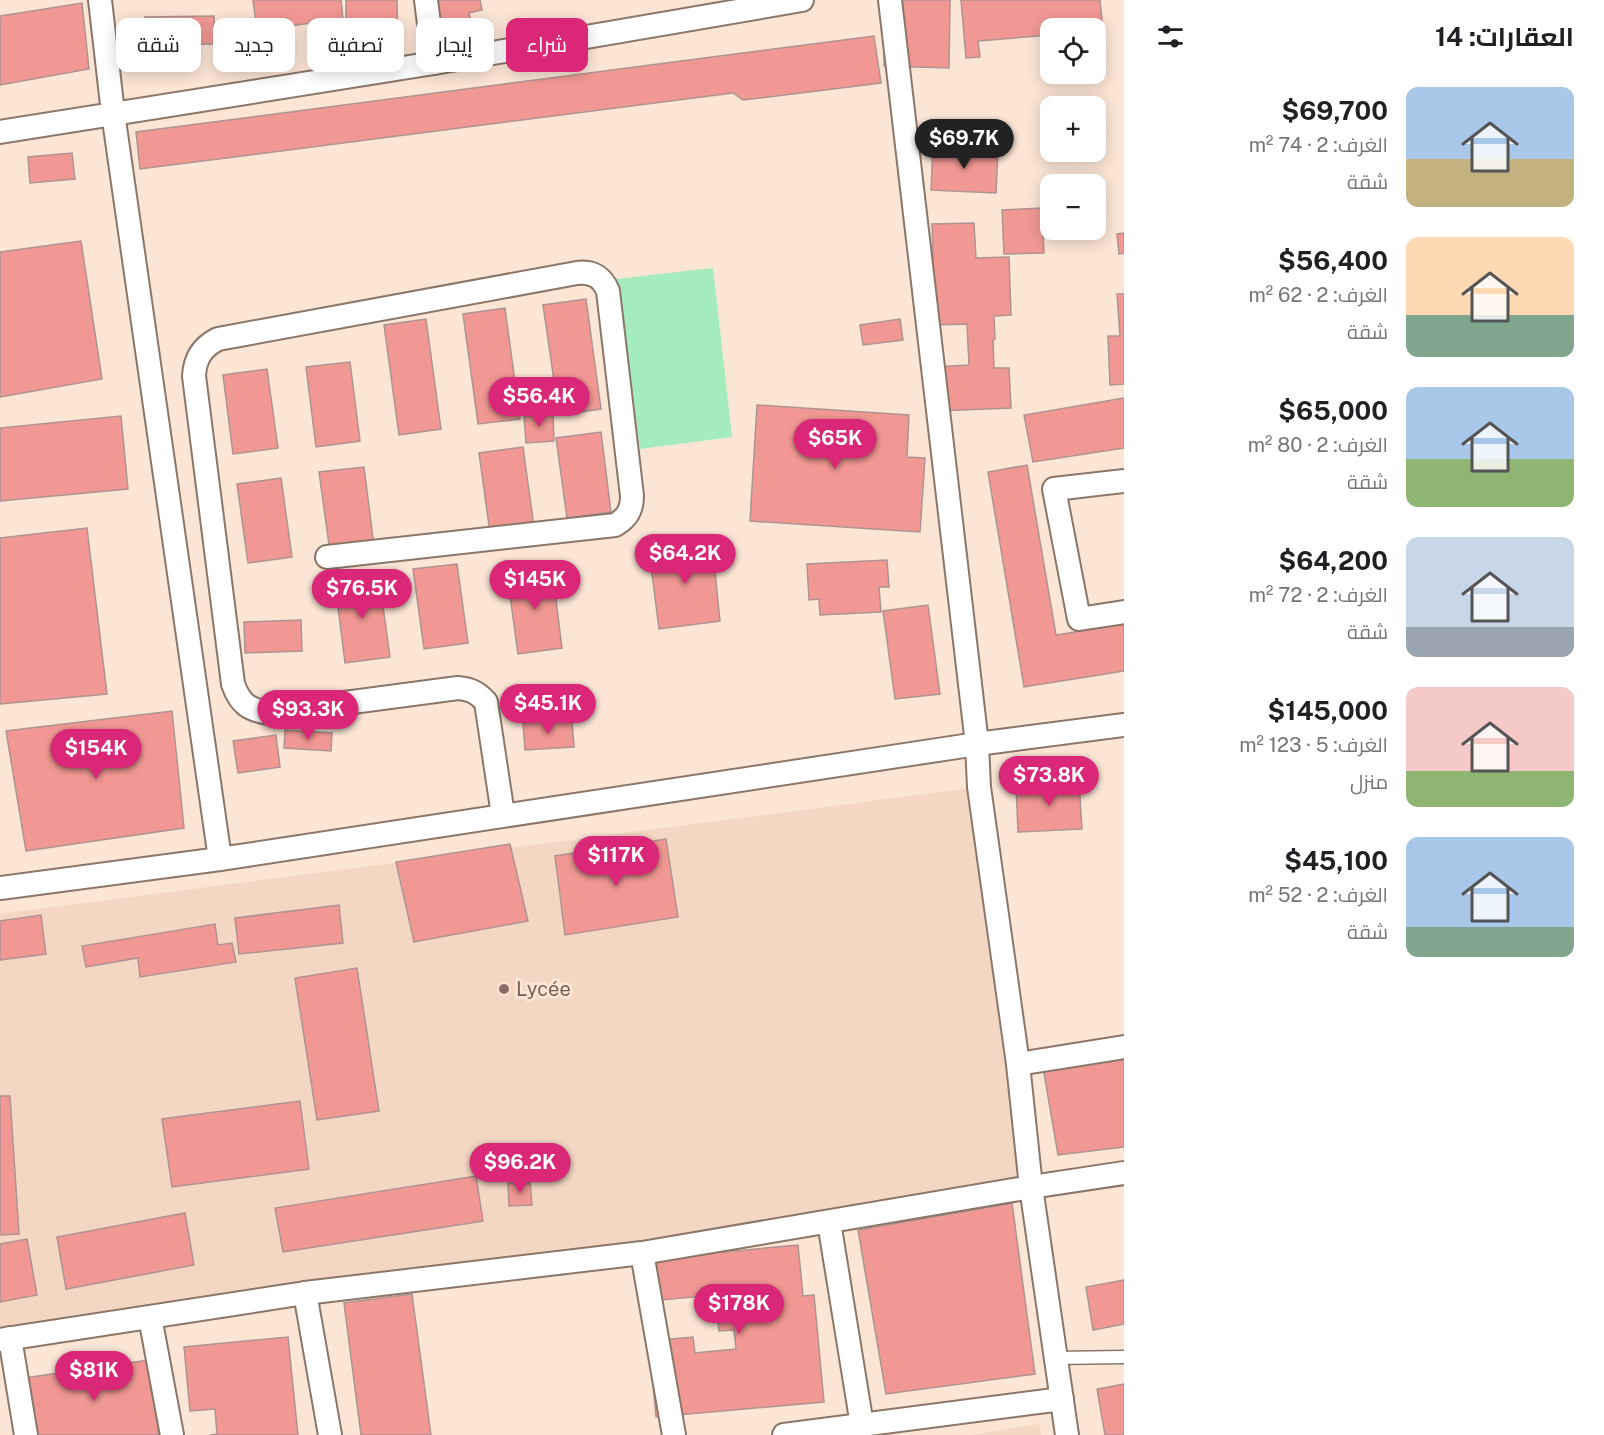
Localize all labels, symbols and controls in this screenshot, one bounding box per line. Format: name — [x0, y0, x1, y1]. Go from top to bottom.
chip: شقة — [116, 18, 201, 72]
chip: جديد — [213, 18, 295, 72]
chip: تصفية — [307, 18, 404, 72]
chip: إيجار — [416, 18, 494, 72]
chip: شراء — [506, 18, 588, 72]
map controls — [1040, 18, 1106, 240]
button: locate — [1040, 18, 1106, 84]
icon: filters — [1154, 20, 1187, 53]
text: العقارات: 14 — [1435, 21, 1574, 52]
text: $69,700 — [1282, 95, 1388, 126]
button: + — [1040, 96, 1106, 162]
icon: home — [1454, 111, 1526, 183]
pin: $69.7K — [915, 119, 1013, 170]
text: $69.7K — [929, 126, 999, 150]
text: الغرف: 2 · 74 m² — [1249, 133, 1388, 157]
text: شقة — [1347, 170, 1388, 194]
button: − — [1040, 174, 1106, 240]
text: $56,400 — [1278, 245, 1388, 276]
icon: home — [1454, 261, 1526, 333]
text: الغرف: 2 · 62 m² — [1249, 283, 1388, 307]
text: شقة — [1347, 320, 1388, 344]
pin: $56.4K — [490, 377, 588, 428]
text: $56.4K — [502, 384, 576, 408]
text: $65,000 — [1278, 395, 1388, 426]
icon: home — [1454, 411, 1526, 483]
pin: $65K — [799, 419, 871, 470]
text: $65K — [808, 426, 862, 450]
text: الغرف: 2 · 80 m² — [1248, 433, 1388, 457]
text: شقة — [1347, 470, 1388, 494]
pin: $64.2K — [636, 534, 734, 585]
text: $64.2K — [649, 541, 721, 565]
text: $64,200 — [1279, 545, 1388, 576]
pin: $145K — [493, 560, 577, 611]
icon: home — [1454, 561, 1526, 633]
text: $145K — [504, 567, 566, 591]
pin: $76.5K — [313, 569, 411, 620]
text: $76.5K — [326, 576, 398, 600]
text: الغرف: 2 · 72 m² — [1249, 583, 1388, 607]
text: شقة — [1347, 620, 1388, 644]
pin: $45.1K — [499, 684, 597, 735]
pin: $93.3K — [259, 690, 357, 741]
text: $45.1K — [514, 691, 582, 715]
text: $145,000 — [1268, 695, 1388, 726]
text: $93.3K — [271, 697, 345, 721]
icon: home — [1454, 711, 1526, 783]
pin: $154K — [54, 729, 138, 780]
text: الغرف: 5 · 123 m² — [1239, 733, 1388, 757]
text: $154K — [64, 736, 128, 760]
pin: $73.8K — [1000, 756, 1098, 807]
text: $73.8K — [1013, 763, 1085, 787]
text: منزل — [1350, 770, 1388, 794]
pin: $117K — [574, 836, 658, 887]
text: $117K — [587, 843, 645, 867]
text: $45,100 — [1284, 845, 1388, 876]
icon: home — [1454, 861, 1526, 933]
text: الغرف: 2 · 52 m² — [1248, 883, 1388, 907]
text: شقة — [1347, 920, 1388, 944]
place label: Lycée — [516, 977, 571, 1001]
marker: Lycée — [497, 982, 511, 996]
pin: $96.2K — [471, 1143, 569, 1194]
text: $96.2K — [484, 1150, 556, 1174]
pin: $178K — [697, 1284, 781, 1335]
text: $178K — [708, 1291, 770, 1315]
pin: $81K — [58, 1351, 130, 1402]
text: $81K — [69, 1358, 119, 1382]

